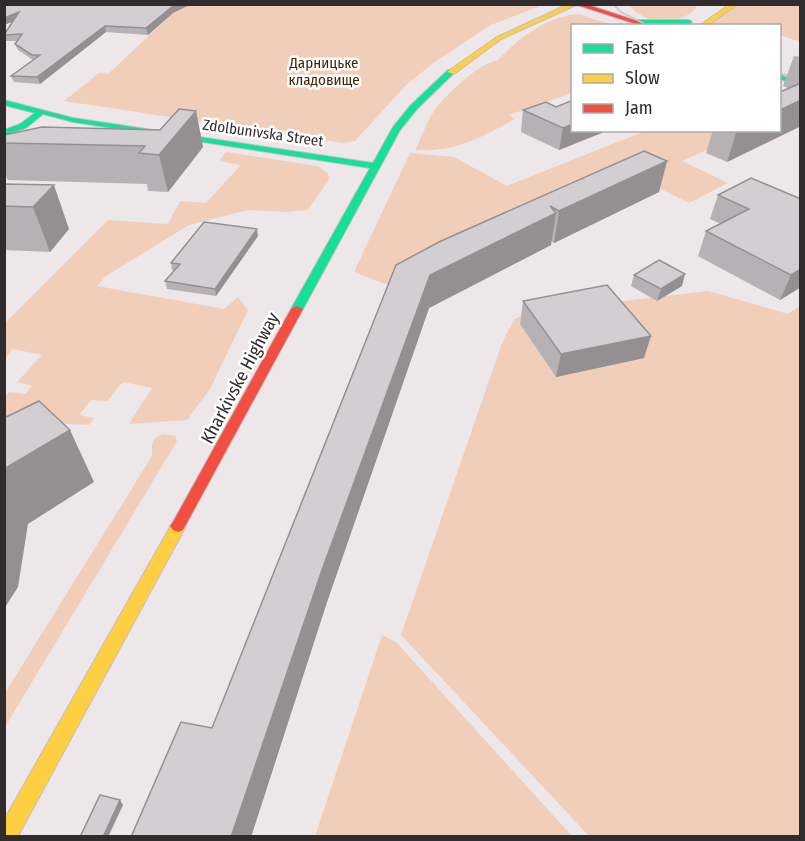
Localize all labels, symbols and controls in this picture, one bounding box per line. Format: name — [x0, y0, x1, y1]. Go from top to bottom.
legend — [571, 24, 781, 132]
text: Fast — [625, 37, 654, 59]
park label: Дарницьке кладовище — [288, 54, 360, 89]
text: Slow — [625, 67, 660, 89]
text: Jam — [625, 97, 653, 119]
street label: Zdolbunivska Street — [202, 116, 325, 150]
street label: Kharkivske Highway — [196, 309, 284, 447]

